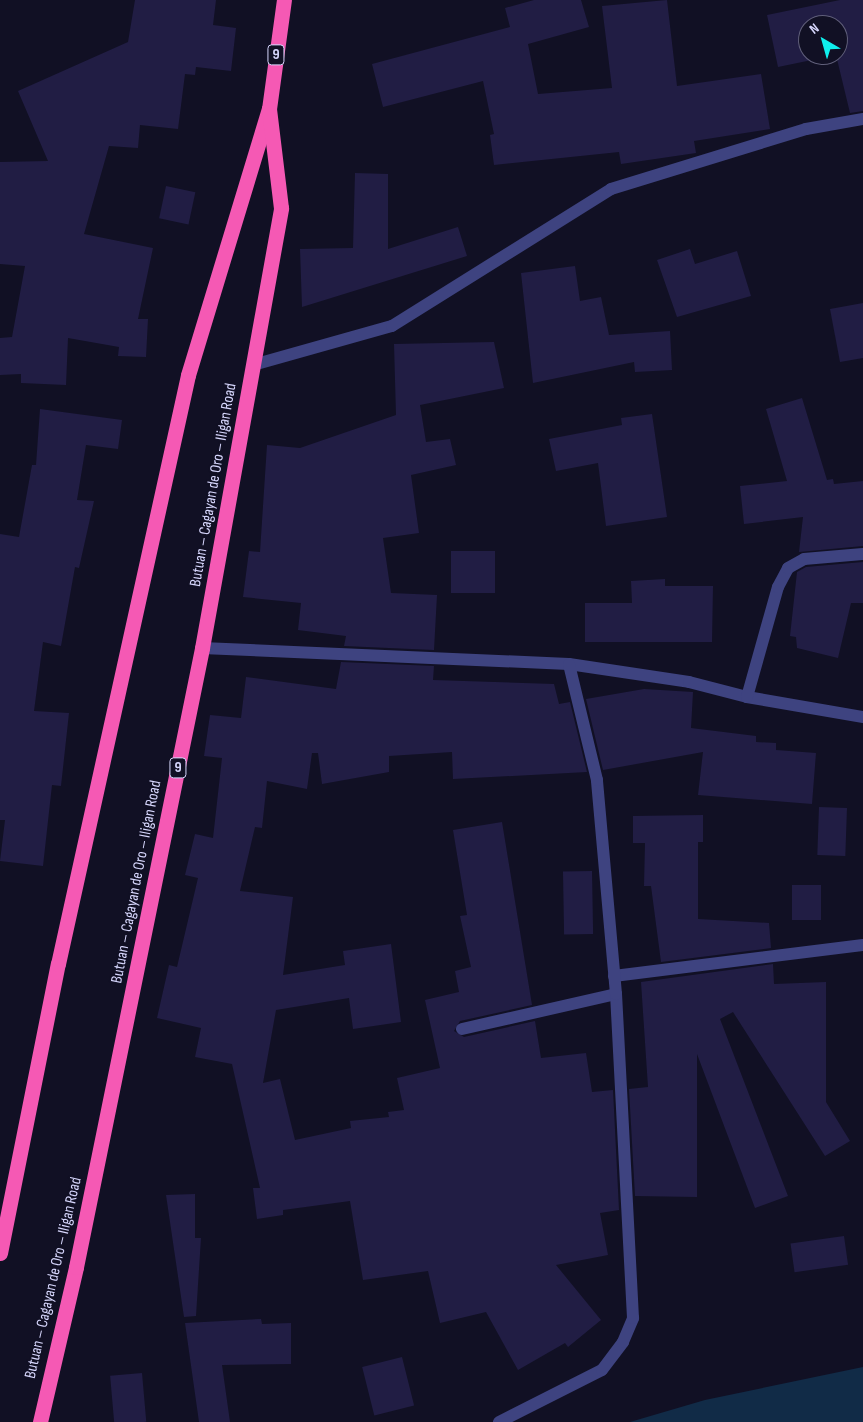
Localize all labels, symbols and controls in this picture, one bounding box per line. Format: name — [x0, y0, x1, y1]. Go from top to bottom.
north arrow — [798, 15, 848, 65]
text: N — [806, 20, 822, 38]
road number: 9 — [267, 42, 285, 68]
street label: Butuan – Cagayan de Oro – Iligan Road — [187, 382, 241, 588]
road number: 9 — [169, 756, 187, 780]
street label: Butuan – Cagayan de Oro – Iligan Road — [108, 779, 166, 985]
street label: Butuan – Cagayan de Oro – Iligan Road — [21, 1175, 87, 1381]

